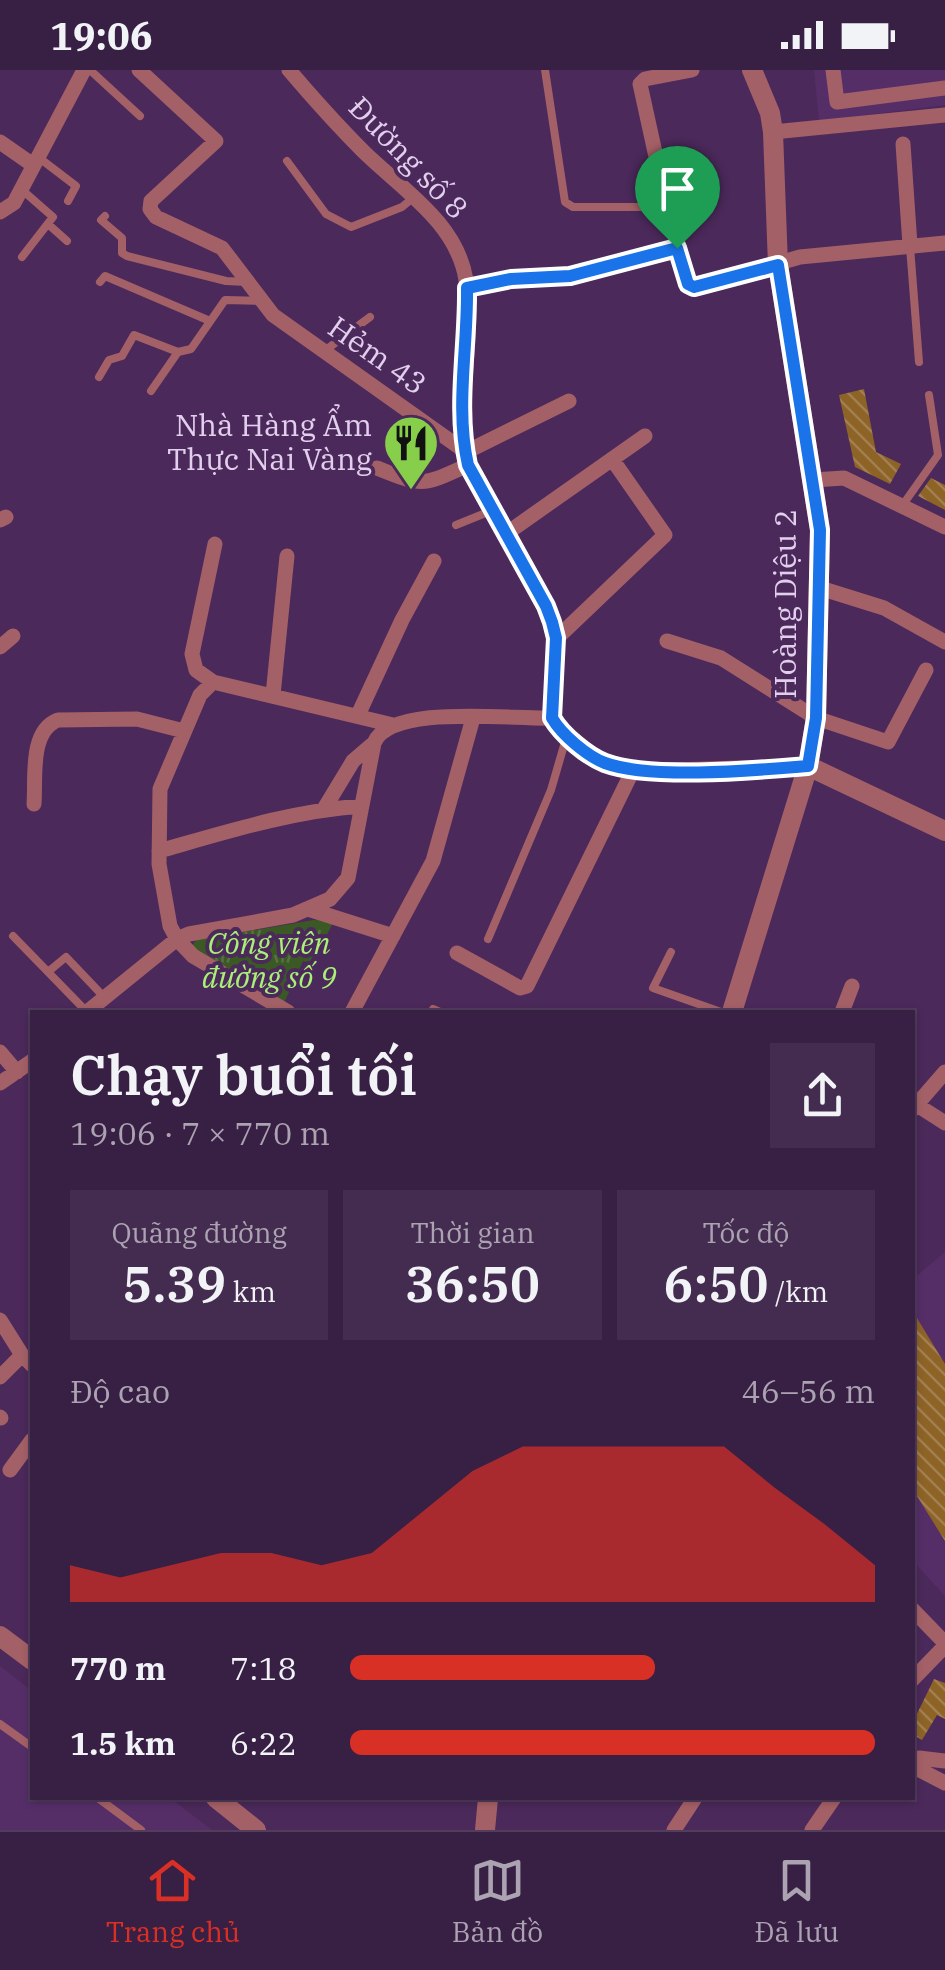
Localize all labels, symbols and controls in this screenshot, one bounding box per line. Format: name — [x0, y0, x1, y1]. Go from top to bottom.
text: 19:06 — [50, 11, 153, 60]
street label: Đường số 8 — [341, 87, 477, 226]
pin — [635, 146, 720, 249]
icon: arrive — [650, 161, 705, 216]
street label: Hẻm 43 — [321, 307, 435, 403]
place label: Nhà Hàng Ẩm Thực Nai Vàng — [167, 404, 372, 478]
restaurant icon: Nhà Hàng Ẩm Thực Nai Vàng — [381, 413, 441, 492]
street label: Hoàng Diệu 2 — [765, 509, 804, 699]
park label: Công viên đường số 9 — [202, 923, 337, 996]
text: Chạy buổi tối — [70, 1039, 417, 1110]
button: share — [770, 1043, 875, 1148]
text: 19:06 · 7 × 770 m — [70, 1112, 330, 1154]
text: Quãng đường — [111, 1214, 287, 1251]
text: Thời gian — [410, 1214, 535, 1251]
text: Tốc độ — [702, 1214, 789, 1251]
text: 5.39 — [122, 1251, 226, 1316]
text: 36:50 — [405, 1251, 540, 1316]
text: 6:50 — [663, 1251, 768, 1316]
text: km — [226, 1273, 276, 1310]
text: /km — [768, 1273, 828, 1310]
text: Độ cao — [70, 1370, 170, 1412]
text: 46–56 m — [741, 1370, 875, 1412]
text: 770 m — [70, 1647, 166, 1689]
text: 7:18 — [230, 1647, 297, 1689]
text: 1.5 km — [70, 1722, 176, 1764]
text: 6:22 — [230, 1722, 297, 1764]
tab: Trang chủ — [106, 1853, 240, 1950]
tab: Bản đồ — [452, 1853, 543, 1950]
tab: Đã lưu — [755, 1853, 839, 1950]

